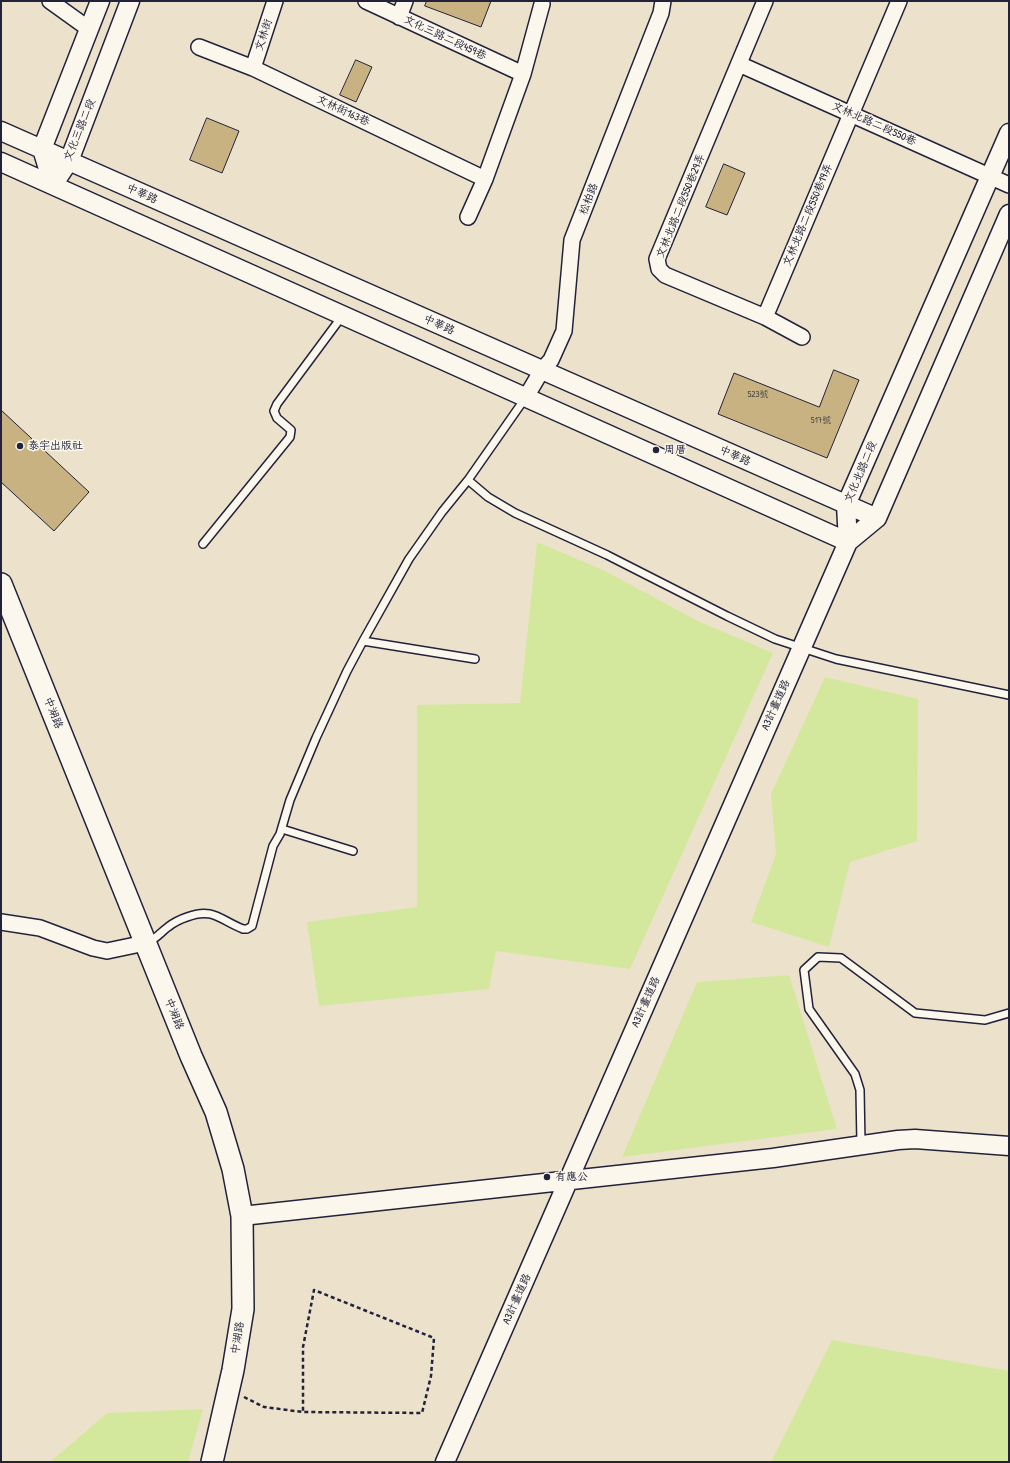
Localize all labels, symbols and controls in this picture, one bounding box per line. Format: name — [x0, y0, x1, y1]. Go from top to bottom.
street label: 文化三路二段459巷 — [402, 13, 488, 63]
street label: 文林街 — [253, 17, 275, 53]
street label: 文林街163巷 — [314, 93, 372, 129]
street label: 文化三路二段 — [62, 97, 98, 163]
street label: 文林北路二段550巷 — [830, 99, 918, 149]
street label: 文林北路二段550巷29弄 — [654, 152, 708, 260]
street label: 文林北路二段550巷19弄 — [780, 162, 836, 268]
street label: 中華路 — [124, 181, 160, 207]
street label: 松柏路 — [577, 181, 601, 217]
street label: 中華路 — [421, 312, 457, 338]
house number: 523號 — [747, 390, 769, 400]
house number: 517號 — [811, 416, 831, 426]
place label: 泰宇出版社 — [28, 439, 83, 453]
street label: 文化北路二段 — [842, 439, 880, 505]
marker: 泰宇出版社 — [15, 441, 25, 451]
place label: 周厝 — [664, 443, 686, 457]
street label: 中華路 — [717, 443, 753, 469]
marker: 周厝 — [651, 445, 661, 455]
street label: A3計畫道路 — [759, 678, 793, 732]
street label: 中湖路 — [41, 695, 65, 731]
street label: A3計畫道路 — [629, 975, 663, 1029]
street label: 中湖路 — [162, 996, 186, 1032]
place label: 有應公 — [555, 1170, 588, 1184]
marker: 有應公 — [542, 1172, 552, 1182]
street label: A3計畫道路 — [500, 1272, 534, 1326]
street label: 中湖路 — [229, 1321, 247, 1355]

